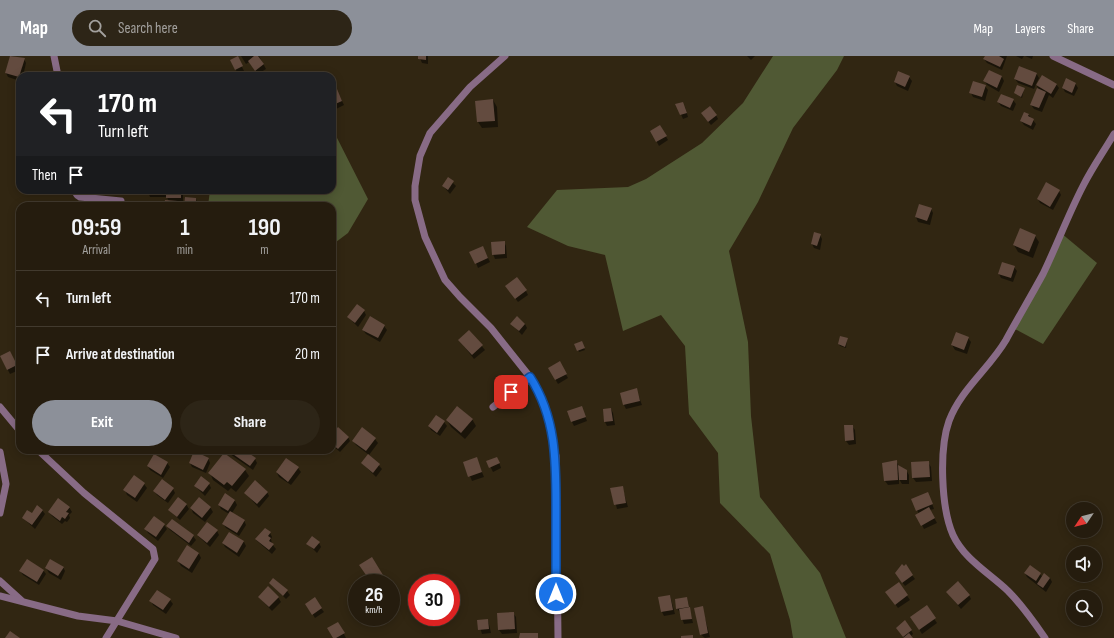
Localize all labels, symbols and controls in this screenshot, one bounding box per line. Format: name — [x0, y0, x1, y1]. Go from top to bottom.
search box — [72, 10, 352, 46]
text: Map — [20, 17, 48, 40]
icon: search — [86, 17, 108, 39]
text: Search here — [118, 19, 178, 38]
text: Map — [973, 20, 993, 37]
text: Layers — [1015, 20, 1045, 37]
text: Share — [1067, 20, 1094, 37]
text: 170 m — [98, 87, 157, 120]
icon: left — [32, 88, 84, 140]
text: Turn left — [98, 121, 149, 142]
icon: arrive — [65, 164, 87, 186]
text: Then — [32, 166, 57, 185]
text: 09:59 — [71, 213, 121, 242]
text: 1 — [180, 213, 190, 242]
text: 190 — [248, 213, 281, 242]
text: Arrival — [82, 242, 110, 258]
text: min — [177, 242, 193, 258]
text: m — [260, 242, 269, 258]
icon: left — [32, 288, 54, 310]
text: Turn left — [66, 289, 111, 308]
text: 170 m — [290, 289, 320, 308]
icon: arrive — [32, 344, 54, 366]
text: Arrive at destination — [66, 345, 175, 364]
text: 20 m — [295, 345, 320, 364]
pin — [494, 375, 528, 409]
icon: arrive — [500, 381, 522, 403]
button: Exit — [32, 400, 172, 446]
button: Share — [180, 400, 320, 446]
north arrow — [1066, 502, 1102, 538]
map controls — [1066, 502, 1102, 626]
button: sound — [1066, 546, 1102, 582]
position arrow — [535, 573, 577, 615]
speed limit sign: 30 — [408, 574, 460, 626]
text: 26 — [365, 583, 383, 607]
button: search — [1066, 590, 1102, 626]
text: km/h — [365, 604, 383, 616]

